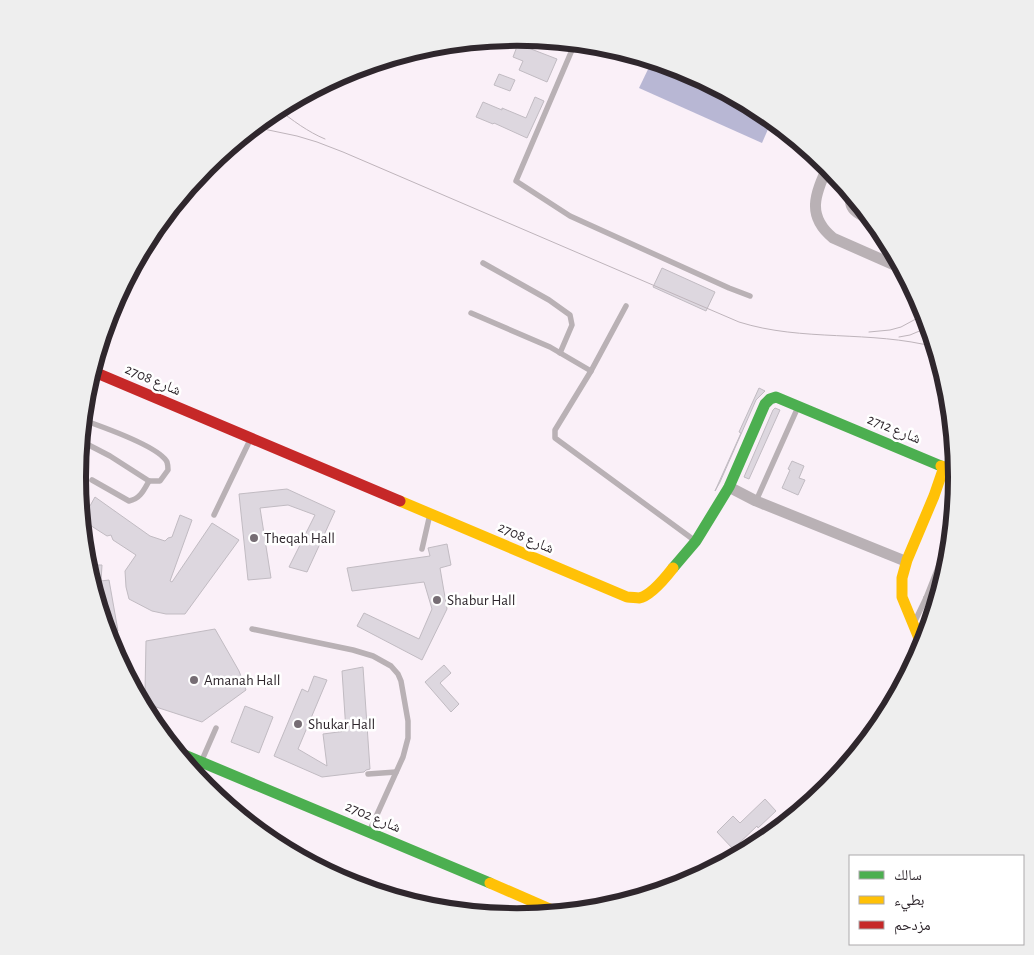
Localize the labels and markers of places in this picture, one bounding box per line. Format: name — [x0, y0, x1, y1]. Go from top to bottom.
place label: Theqah Hall — [264, 531, 335, 546]
marker: Theqah Hall — [248, 532, 260, 544]
place label: Shabur Hall — [447, 593, 516, 608]
marker: Shabur Hall — [431, 594, 443, 606]
place label: Amanah Hall — [204, 673, 281, 688]
marker: Amanah Hall — [188, 674, 200, 686]
place label: Shukar Hall — [308, 717, 375, 732]
marker: Shukar Hall — [292, 718, 304, 730]

